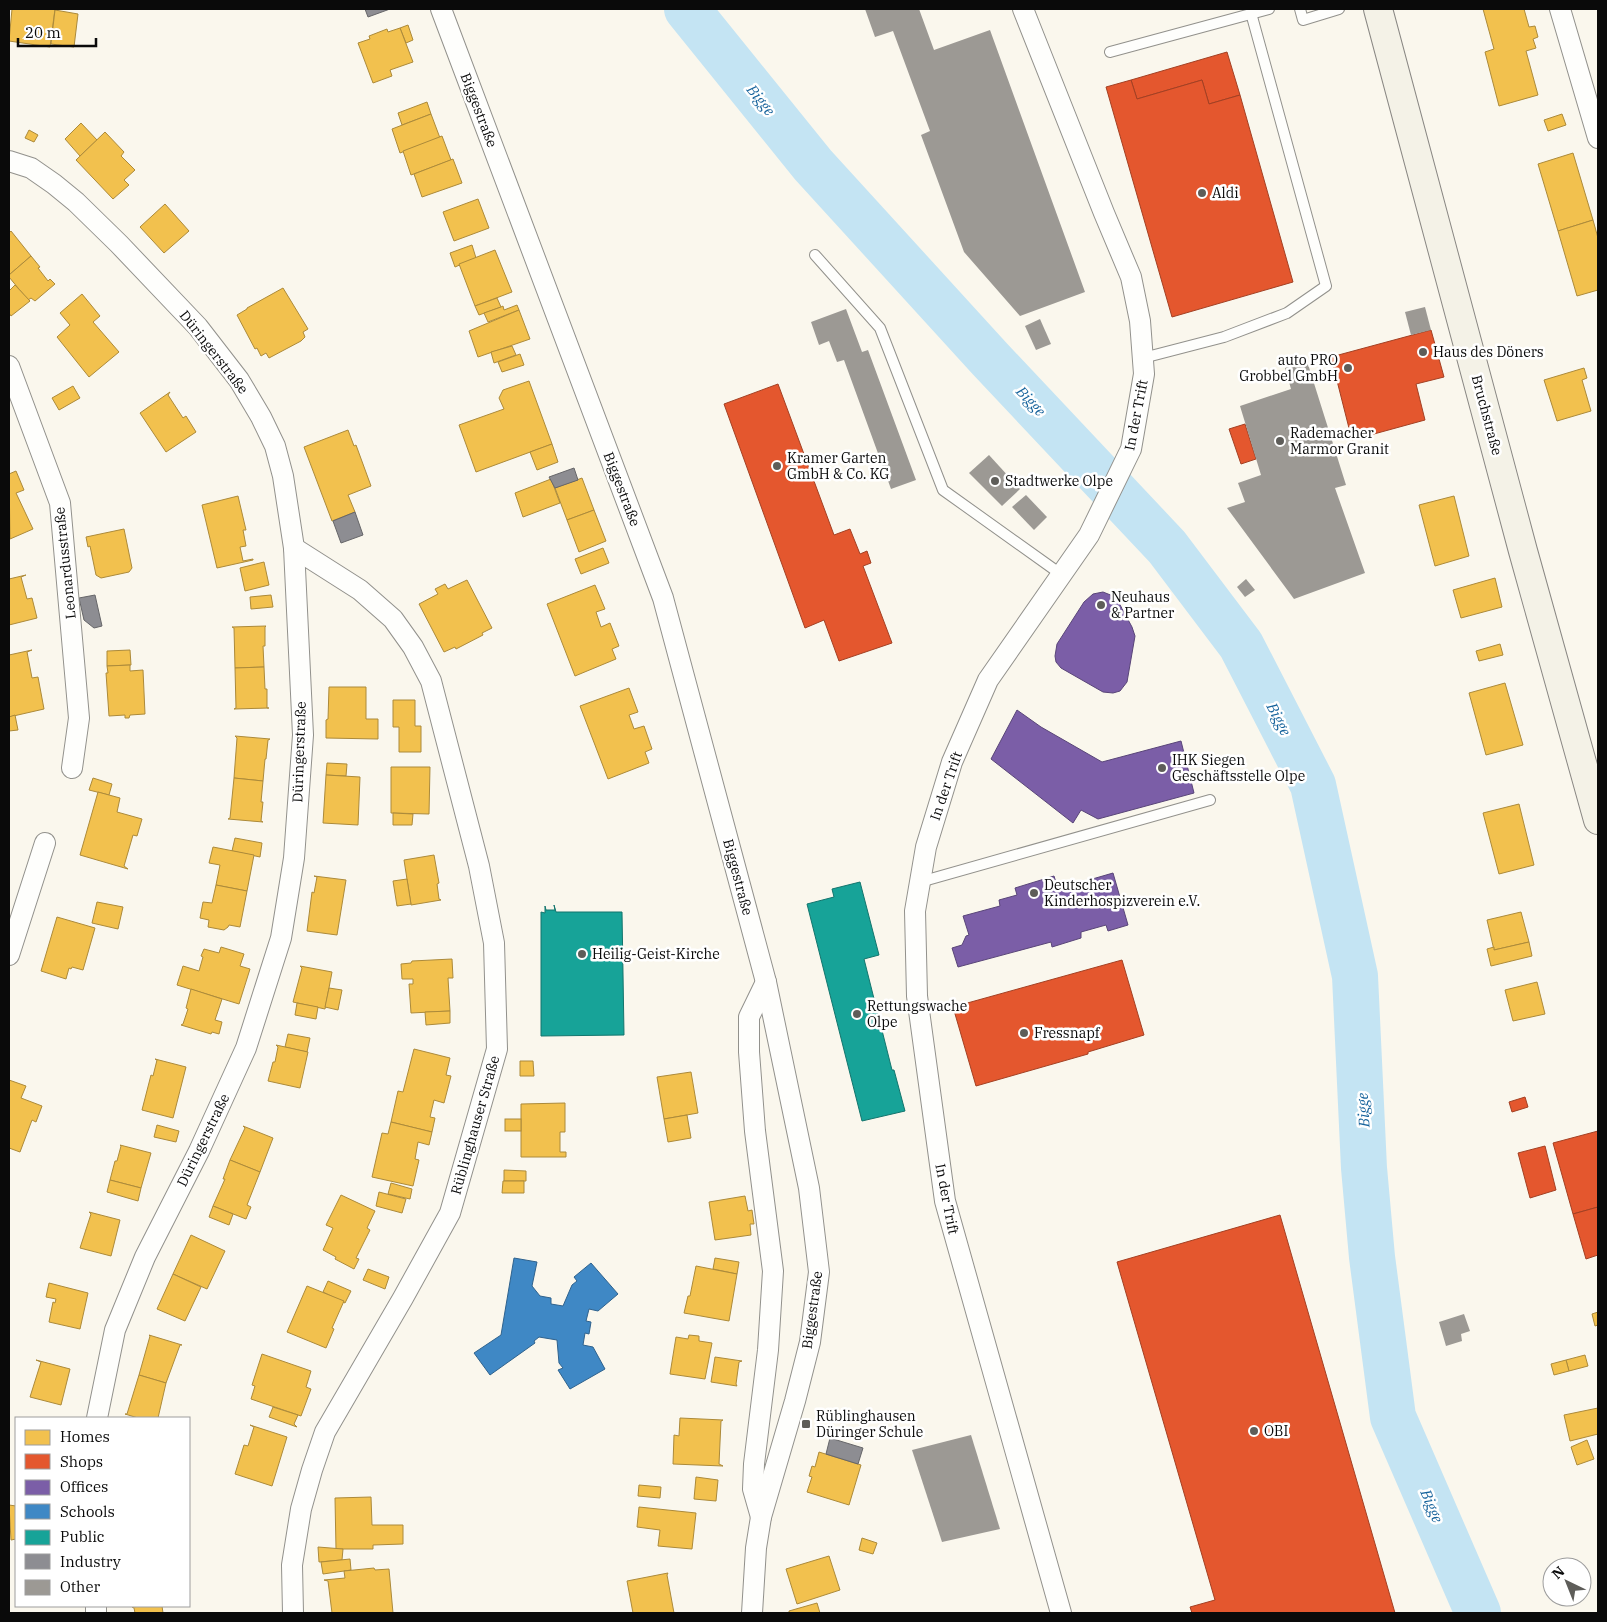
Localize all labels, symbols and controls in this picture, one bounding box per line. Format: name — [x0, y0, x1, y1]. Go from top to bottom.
scale bar — [18, 15, 95, 47]
text: 20 m — [25, 23, 61, 42]
street label: Biggestraße — [457, 70, 501, 150]
water label: Bigge — [742, 80, 779, 120]
place label: Aldi — [1212, 184, 1239, 202]
marker: Aldi — [1196, 187, 1208, 199]
street label: Düringerstraße — [176, 307, 252, 397]
place label: Haus des Döners — [1433, 343, 1544, 361]
marker: Haus des Döners — [1417, 346, 1429, 358]
place label: auto PRO Grobbel GmbH — [1239, 351, 1338, 385]
marker: auto PRO Grobbel GmbH — [1342, 362, 1354, 374]
street label: Bruchstraße — [1468, 373, 1506, 457]
street label: In der Trift — [1120, 378, 1152, 452]
water label: Bigge — [1012, 381, 1050, 420]
place label: Rademacher Marmor Granit — [1290, 424, 1389, 458]
marker: Rademacher Marmor Granit — [1274, 435, 1286, 447]
street label: Biggestraße — [600, 449, 644, 529]
place label: Kramer Garten GmbH & Co. KG — [787, 449, 889, 483]
marker: Kramer Garten GmbH & Co. KG — [771, 460, 783, 472]
place label: Stadtwerke Olpe — [1005, 472, 1113, 490]
marker: Stadtwerke Olpe — [989, 475, 1001, 487]
street label: Leonardusstraße — [50, 506, 80, 620]
place label: Neuhaus & Partner — [1111, 588, 1175, 622]
marker: Neuhaus & Partner — [1095, 599, 1107, 611]
water label: Bigge — [1262, 698, 1295, 739]
street label: Düringerstraße — [288, 701, 310, 803]
street label: In der Trift — [926, 749, 966, 823]
place label: IHK Siegen Geschäftsstelle Olpe — [1172, 751, 1305, 785]
marker: IHK Siegen Geschäftsstelle Olpe — [1156, 762, 1168, 774]
street label: Biggestraße — [719, 837, 757, 917]
place label: Deutscher Kinderhospizverein e.V. — [1044, 876, 1200, 910]
marker: Deutscher Kinderhospizverein e.V. — [1028, 887, 1040, 899]
place label: Heilig-Geist-Kirche — [592, 945, 720, 963]
marker: Heilig-Geist-Kirche — [576, 948, 588, 960]
place label: Rettungswache Olpe — [867, 997, 967, 1031]
marker: Rettungswache Olpe — [851, 1008, 863, 1020]
place label: Fressnapf — [1034, 1024, 1101, 1042]
marker: Fressnapf — [1018, 1027, 1030, 1039]
street label: Rüblinghauser Straße — [447, 1053, 503, 1197]
street label: Düringerstraße — [173, 1091, 233, 1189]
water label: Bigge — [1353, 1092, 1373, 1129]
street label: In der Trift — [931, 1162, 963, 1236]
street label: Biggestraße — [798, 1270, 826, 1350]
place label: Rüblinghausen Düringer Schule — [816, 1407, 923, 1441]
legend — [15, 1417, 190, 1607]
marker: Rüblinghausen Düringer Schule — [800, 1418, 812, 1430]
place label: OBI — [1264, 1422, 1288, 1440]
marker: OBI — [1248, 1425, 1260, 1437]
text: Homes — [60, 1427, 110, 1446]
text: Shops — [60, 1452, 103, 1471]
text: Offices — [60, 1477, 108, 1496]
water label: Bigge — [1416, 1486, 1448, 1526]
text: Schools — [60, 1502, 115, 1521]
text: Public — [60, 1527, 105, 1546]
text: Industry — [60, 1552, 121, 1571]
north arrow — [1542, 1557, 1592, 1607]
text: N — [1548, 1562, 1568, 1583]
text: Other — [60, 1577, 100, 1596]

